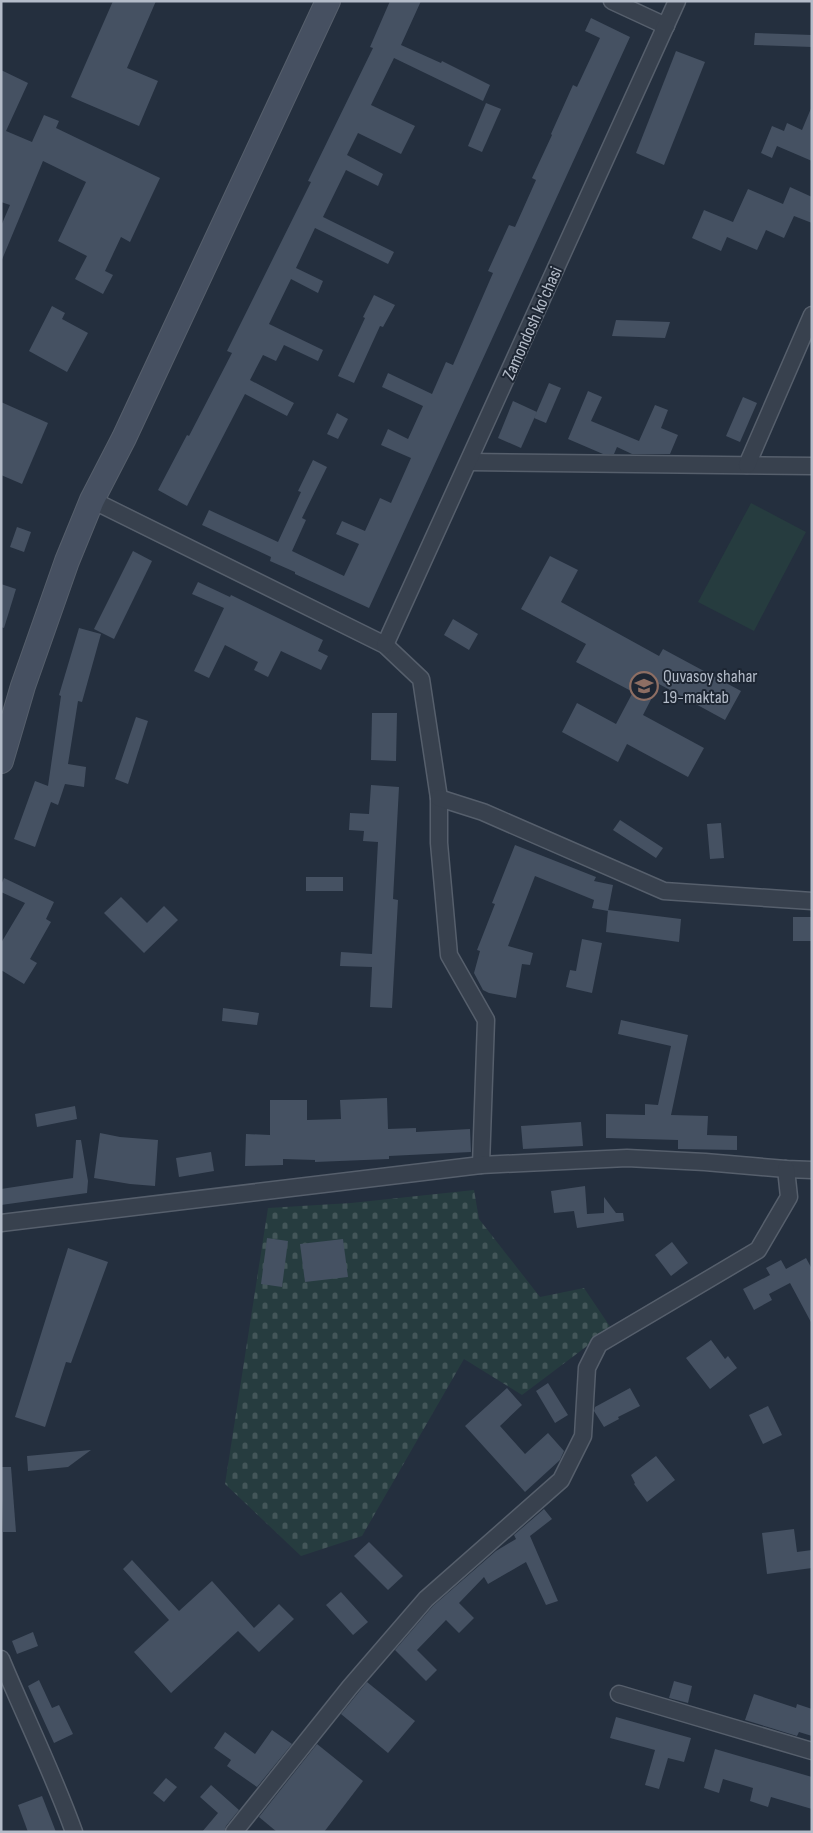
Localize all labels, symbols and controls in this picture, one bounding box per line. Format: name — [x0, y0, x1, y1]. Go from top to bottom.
street label: Zamondosh ko'chasi — [498, 263, 567, 383]
place label: Quvasoy shahar 19-maktab — [663, 666, 758, 708]
school or university icon: Quvasoy shahar 19-maktab — [629, 671, 659, 701]

